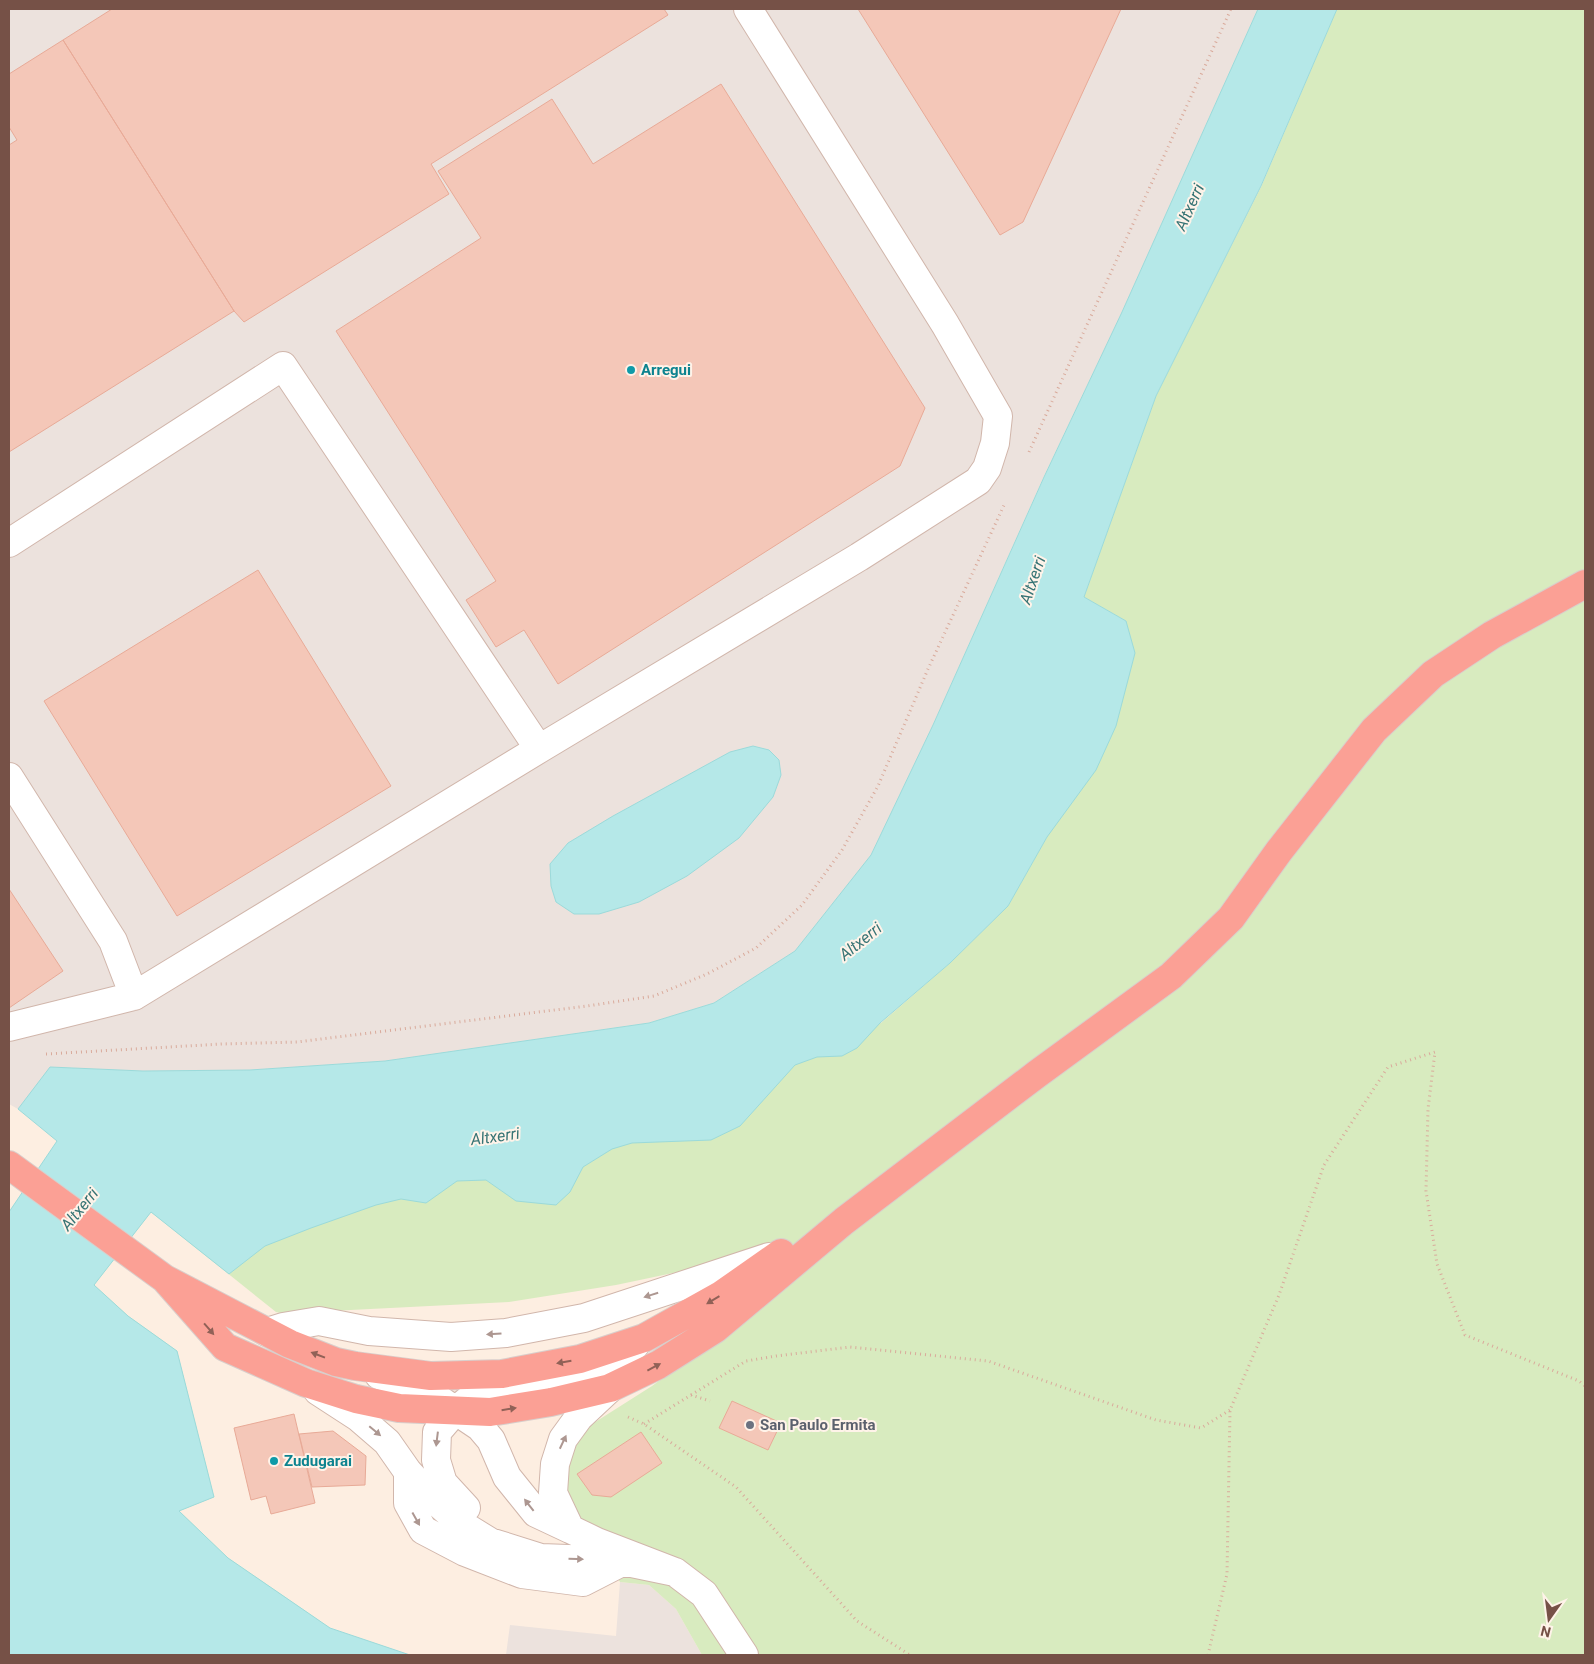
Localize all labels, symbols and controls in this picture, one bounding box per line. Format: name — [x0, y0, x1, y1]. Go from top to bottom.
water label: Altxerri — [1170, 181, 1208, 234]
place label: Arregui — [641, 361, 691, 379]
marker: Arregui — [625, 364, 637, 376]
water label: Altxerri — [1015, 554, 1050, 607]
water label: Altxerri — [835, 918, 886, 965]
water label: Altxerri — [468, 1124, 521, 1149]
water label: Altxerri — [56, 1184, 102, 1235]
one-way arrow — [643, 1292, 658, 1300]
one-way arrow — [706, 1295, 719, 1304]
one-way arrow — [203, 1323, 214, 1335]
one-way arrow — [485, 1330, 501, 1338]
one-way arrow — [310, 1351, 325, 1358]
one-way arrow — [556, 1359, 572, 1367]
one-way arrow — [647, 1363, 661, 1371]
one-way arrow — [501, 1405, 517, 1413]
place label: San Paulo Ermita — [760, 1416, 876, 1434]
marker: San Paulo Ermita — [744, 1419, 756, 1431]
one-way arrow — [368, 1426, 381, 1437]
one-way arrow — [433, 1431, 441, 1447]
one-way arrow — [559, 1435, 567, 1449]
place label: Zudugarai — [284, 1452, 352, 1470]
marker: Zudugarai — [268, 1455, 280, 1467]
one-way arrow — [523, 1499, 534, 1512]
one-way arrow — [412, 1512, 421, 1525]
one-way arrow — [568, 1556, 584, 1564]
north arrow — [1524, 1594, 1574, 1644]
text: N — [1539, 1623, 1553, 1641]

